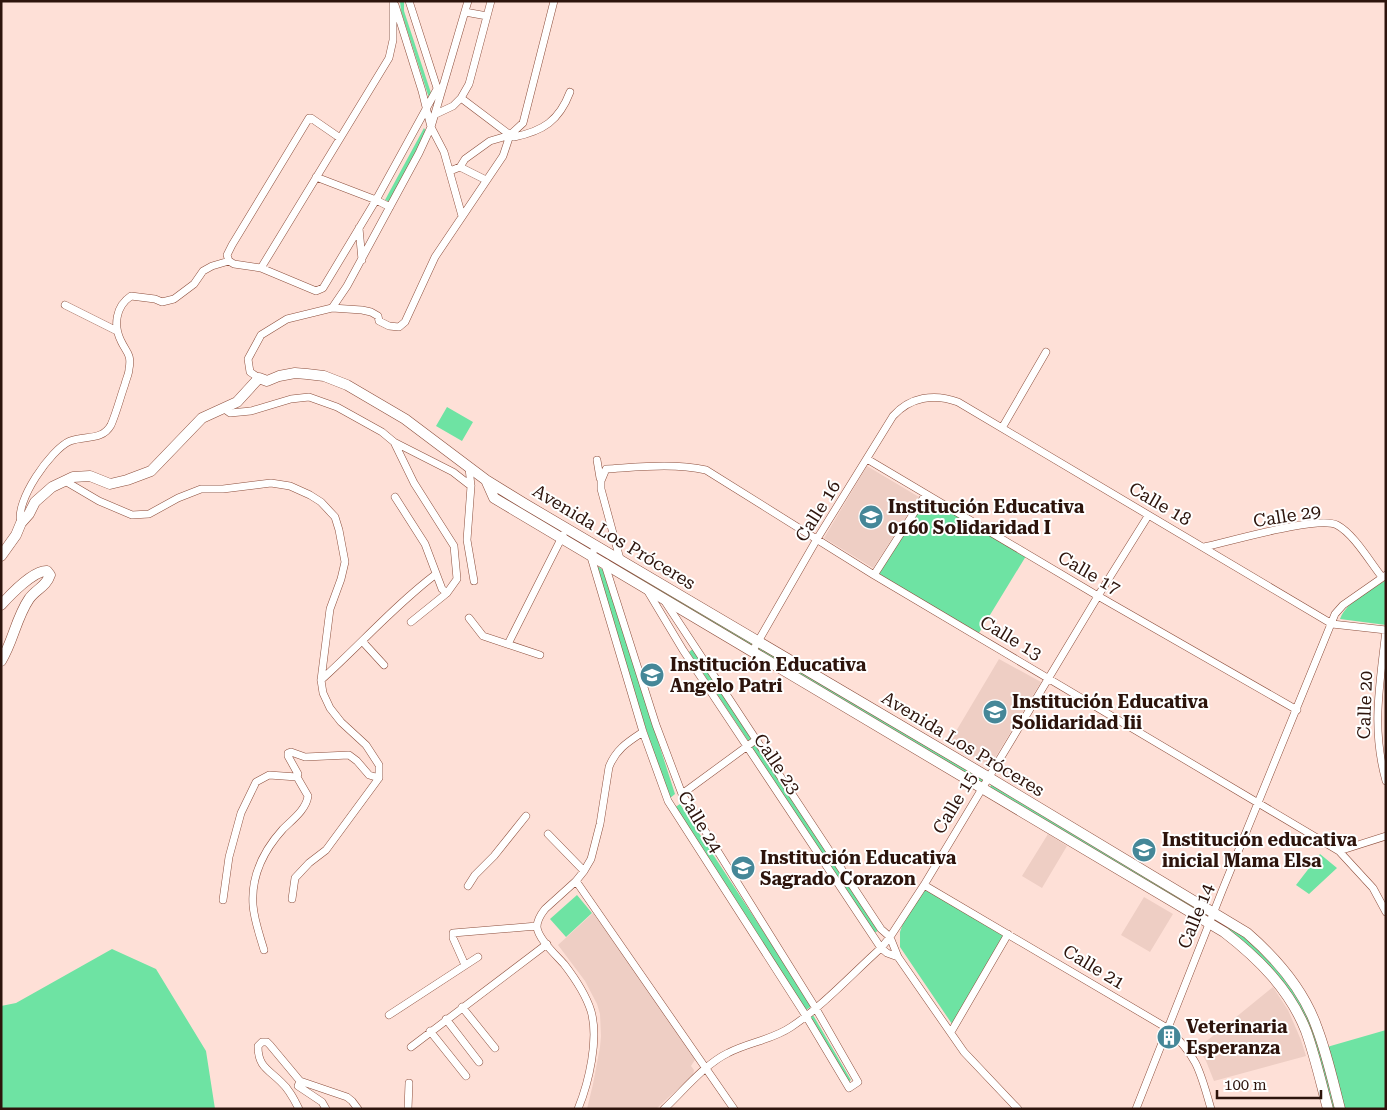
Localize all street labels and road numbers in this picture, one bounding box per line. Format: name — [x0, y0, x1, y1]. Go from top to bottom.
street label: Calle 16 — [791, 476, 845, 545]
street label: Calle 18 — [1125, 477, 1195, 530]
street label: Avenida Los Próceres — [529, 480, 699, 593]
street label: Calle 29 — [1252, 500, 1322, 531]
street label: Calle 17 — [1054, 546, 1124, 599]
street label: Calle 13 — [977, 611, 1046, 664]
street label: Calle 20 — [1353, 670, 1376, 740]
street label: Avenida Los Próceres — [878, 687, 1048, 800]
street label: Calle 23 — [750, 729, 805, 798]
street label: Calle 15 — [928, 768, 981, 837]
street label: Calle 24 — [674, 787, 727, 856]
street label: Calle 14 — [1173, 880, 1218, 951]
street label: Calle 21 — [1060, 940, 1129, 993]

